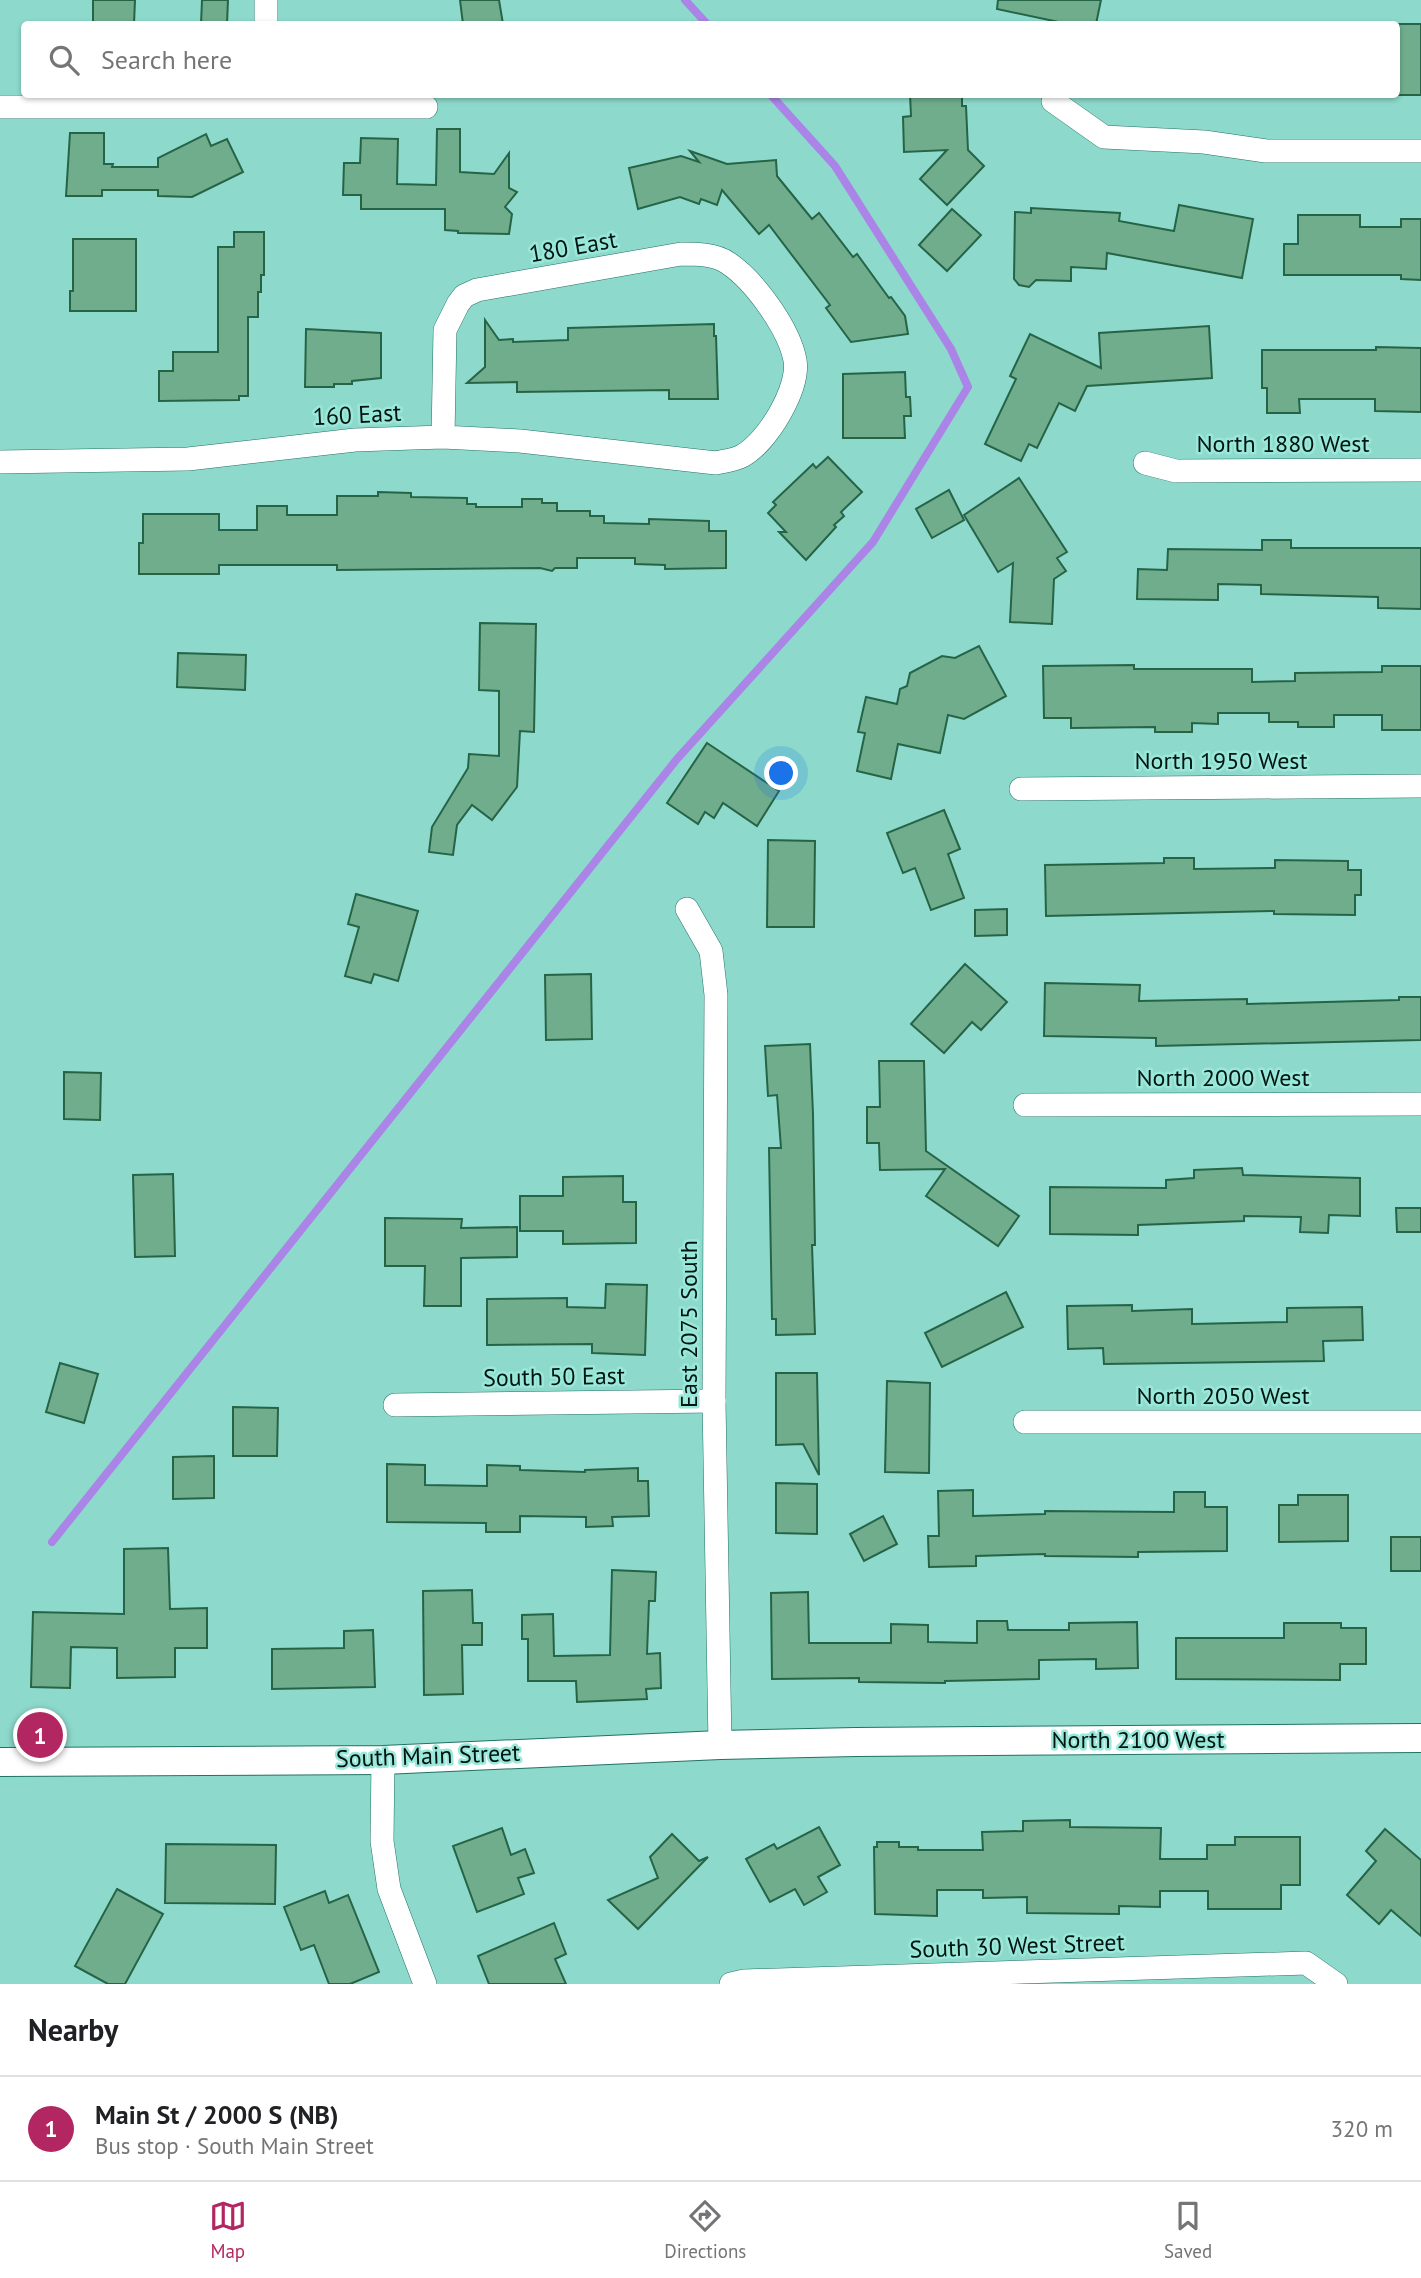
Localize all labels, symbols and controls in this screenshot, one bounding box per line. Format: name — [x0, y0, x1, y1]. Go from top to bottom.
search box — [21, 21, 1400, 98]
icon: search — [45, 41, 83, 79]
text: Search here — [101, 43, 232, 76]
street label: 180 East — [527, 224, 619, 269]
street label: 160 East — [312, 397, 402, 432]
street label: North 1880 West — [1196, 428, 1370, 459]
street label: North 1950 West — [1134, 745, 1308, 776]
your location — [764, 756, 798, 790]
street label: North 2000 West — [1136, 1062, 1310, 1093]
street label: East 2075 South — [673, 1240, 704, 1408]
street label: South 50 East — [483, 1360, 625, 1393]
street label: North 2050 West — [1136, 1380, 1310, 1411]
pin: 1 — [17, 1709, 63, 1761]
street label: North 2100 West — [1051, 1724, 1225, 1755]
street label: South Main Street — [335, 1737, 521, 1774]
street label: South 30 West Street — [909, 1926, 1125, 1965]
text: Nearby — [28, 2010, 118, 2049]
text: Main St / 2000 S (NB) — [95, 2098, 338, 2131]
text: 1 — [44, 2114, 58, 2143]
text: 320 m — [1331, 2114, 1393, 2143]
text: Bus stop · South Main Street — [95, 2131, 374, 2160]
tab: Map — [209, 2197, 247, 2263]
tab: Directions — [664, 2197, 746, 2263]
tab: Saved — [1164, 2197, 1212, 2263]

